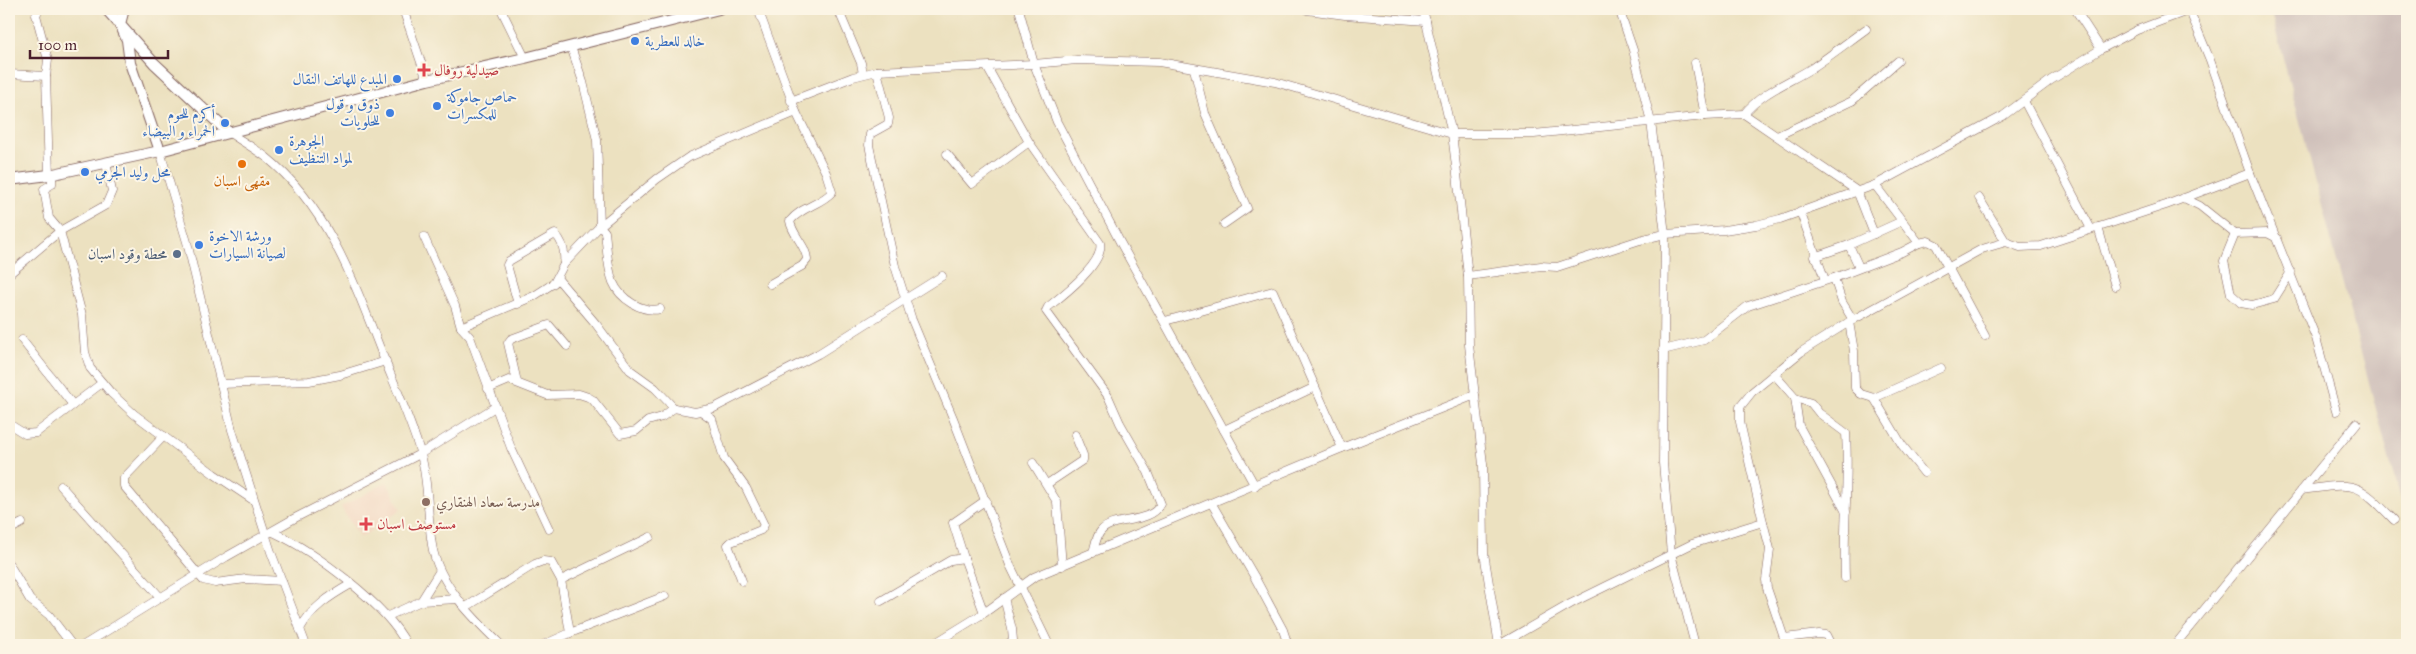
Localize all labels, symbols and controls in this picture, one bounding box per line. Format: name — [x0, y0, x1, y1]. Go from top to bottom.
scale bar — [30, 28, 168, 60]
place label: خالد للعطرية — [645, 32, 705, 51]
marker: خالد للعطرية — [629, 35, 641, 47]
text: 100 m — [38, 36, 78, 54]
place label: صيدلية روفال — [434, 61, 499, 79]
marker: صيدلية روفال — [418, 64, 430, 76]
place label: المبدع للهاتف النقال — [293, 70, 387, 92]
marker: المبدع للهاتف النقال — [391, 73, 403, 85]
place label: حماص جاموكة للمكسرات — [446, 88, 517, 124]
place label: ذوق و قول للحلويات — [326, 95, 380, 130]
marker: حماص جاموكة للمكسرات — [431, 100, 443, 112]
place label: أكرم للحوم الحمراء و البيضاء — [142, 103, 215, 141]
marker: ذوق و قول للحلويات — [384, 107, 396, 119]
marker: أكرم للحوم الحمراء و البيضاء — [219, 117, 231, 129]
place label: الجوهرة لمواد التنظيف — [289, 132, 353, 167]
marker: الجوهرة لمواد التنظيف — [273, 144, 285, 156]
marker: مقهى اسبان — [236, 158, 248, 170]
place label: محل وليد الجرمي — [95, 163, 170, 184]
marker: محل وليد الجرمي — [79, 166, 91, 178]
place label: مقهى اسبان — [214, 172, 270, 192]
place label: ورشة الاخوة لصيانة السيارات — [209, 227, 286, 262]
marker: ورشة الاخوة لصيانة السيارات — [193, 239, 205, 251]
place label: محطة وقود اسبان — [88, 245, 167, 263]
marker: محطة وقود اسبان — [171, 248, 183, 260]
place label: مدرسة سعاد الهنقاري — [436, 493, 540, 514]
marker: مدرسة سعاد الهنقاري — [420, 496, 432, 508]
place label: مستوصف اسبان — [377, 515, 456, 533]
marker: مستوصف اسبان — [359, 517, 373, 531]

